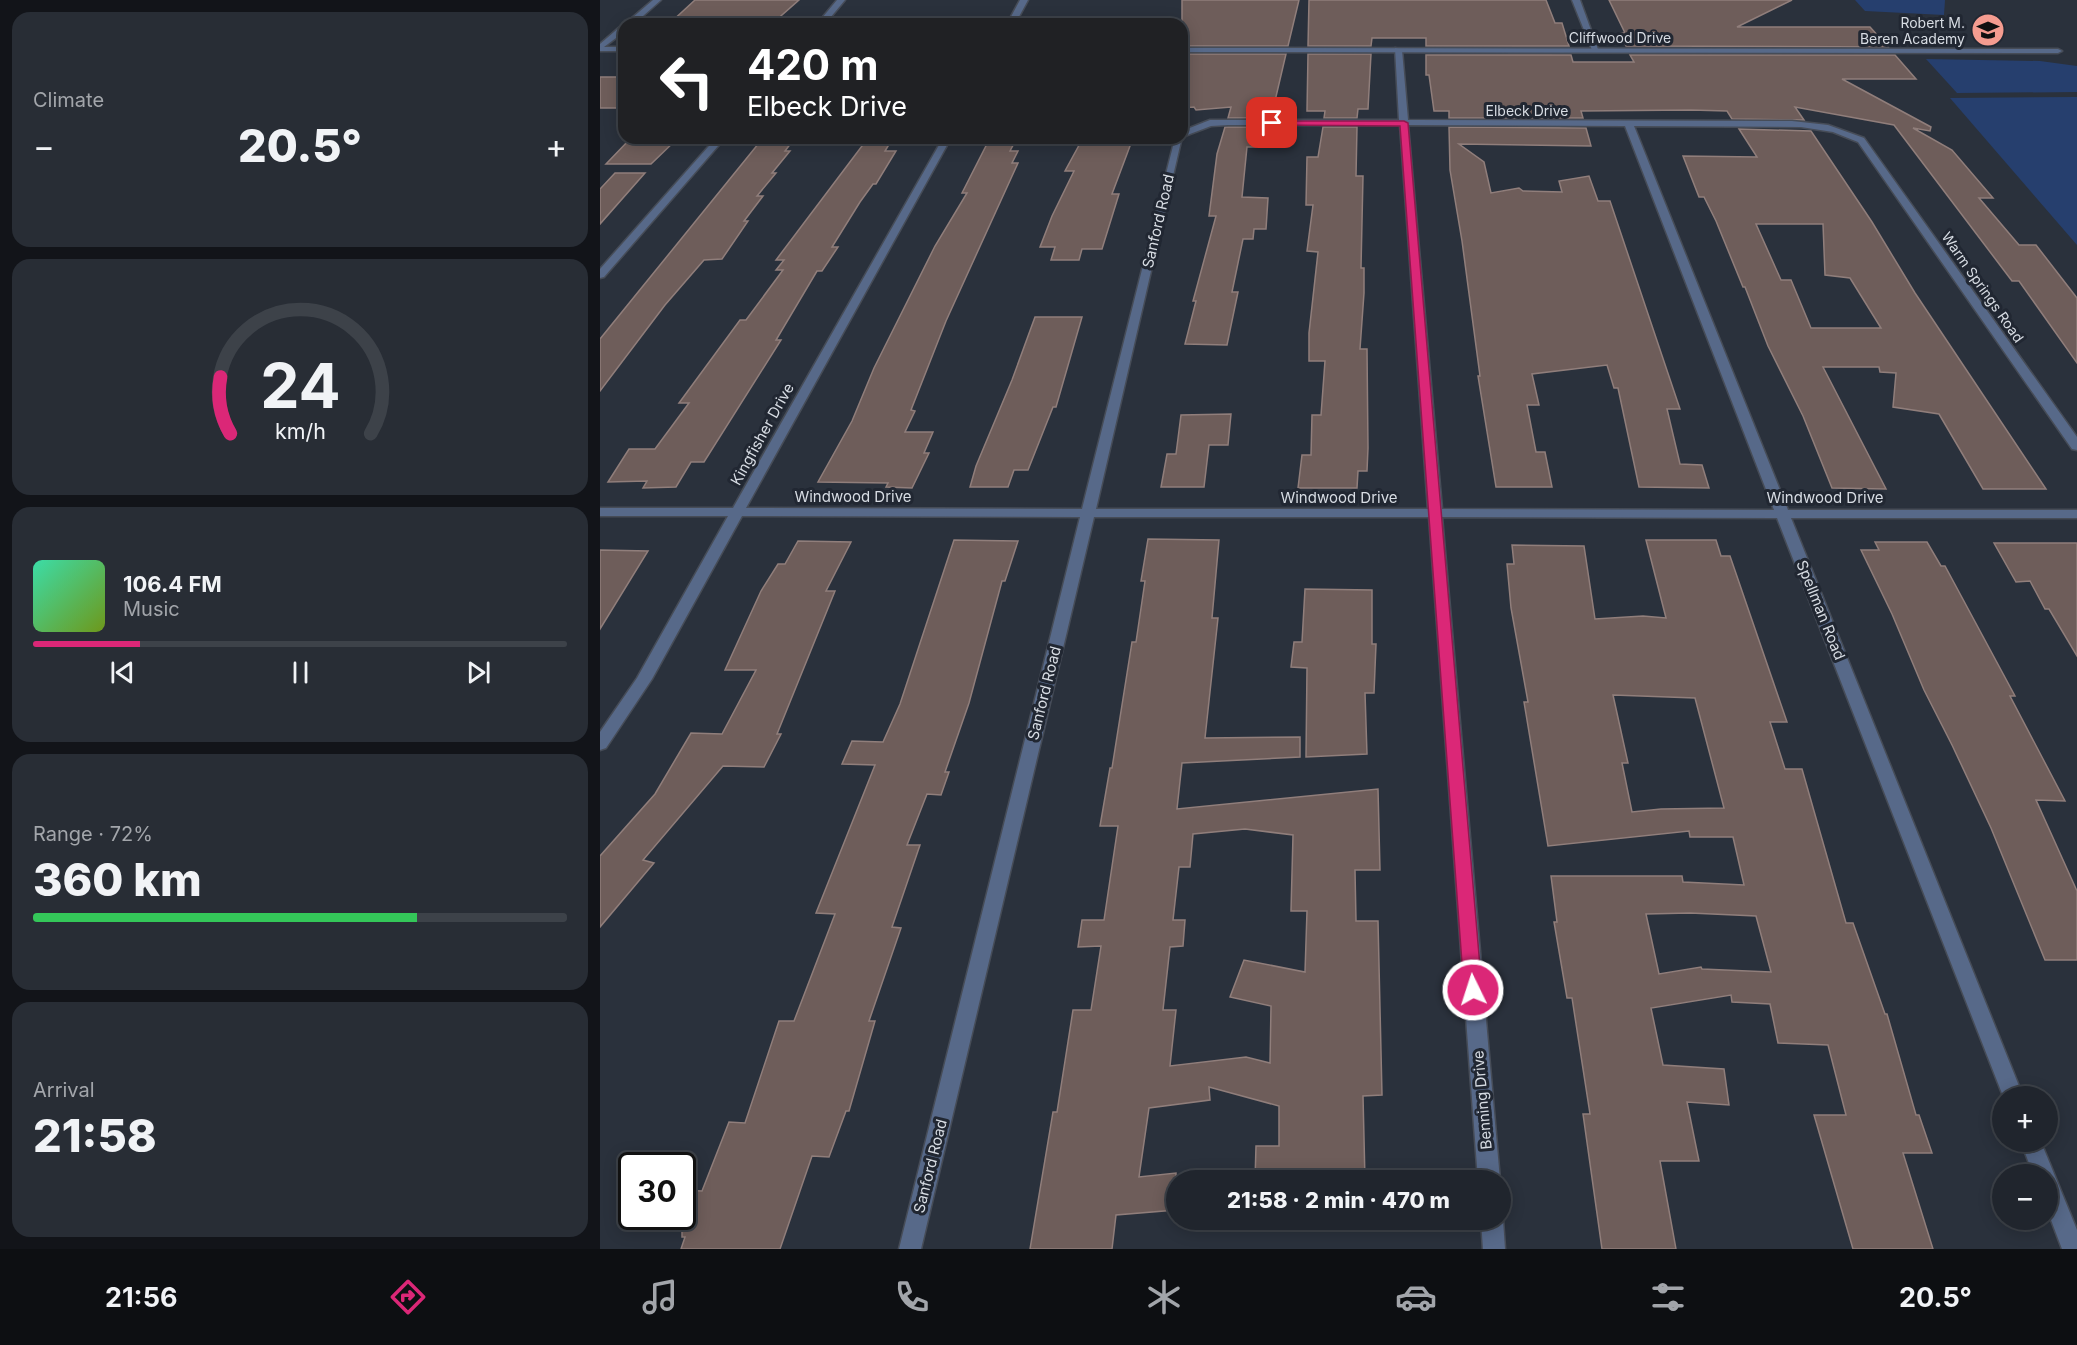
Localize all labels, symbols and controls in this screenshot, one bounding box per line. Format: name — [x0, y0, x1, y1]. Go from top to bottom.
school or university icon: Robert M. Beren Academy — [1970, 12, 2006, 48]
place label: Robert M. Beren Academy — [1860, 14, 1965, 47]
street label: Cliffwood Drive — [1569, 29, 1671, 46]
text: 420 m — [747, 39, 878, 90]
icon: left — [648, 42, 726, 120]
text: Climate — [33, 88, 104, 112]
text: Elbeck Drive — [747, 90, 907, 123]
pin — [1246, 97, 1297, 148]
street label: Elbeck Drive — [1486, 102, 1568, 119]
icon: arrive — [1255, 106, 1288, 139]
text: 20.5° — [238, 118, 362, 173]
text: − — [33, 126, 55, 166]
text: + — [545, 126, 567, 166]
street label: Sanford Road — [1138, 172, 1178, 270]
street label: Warm Springs Road — [1938, 228, 2028, 346]
text: 24 — [260, 348, 340, 423]
street label: Kingfisher Drive — [726, 380, 798, 488]
text: km/h — [275, 419, 325, 445]
street label: Windwood Drive — [794, 487, 912, 506]
street label: Windwood Drive — [1280, 488, 1398, 507]
street label: Windwood Drive — [1766, 488, 1884, 507]
street label: Spellman Road — [1792, 557, 1850, 663]
text: 106.4 FM — [123, 571, 222, 597]
text: Music — [123, 597, 180, 621]
street label: Sanford Road — [1023, 644, 1065, 742]
icon: previous — [106, 656, 139, 689]
icon: pause — [284, 656, 317, 689]
icon: next — [462, 656, 495, 689]
text: Range · 72% — [33, 822, 153, 846]
text: 360 km — [33, 852, 202, 907]
position arrow — [1441, 958, 1505, 1022]
street label: Benning Drive — [1468, 1050, 1496, 1150]
text: Arrival — [33, 1078, 95, 1102]
map controls — [1992, 1086, 2058, 1230]
button: + — [1992, 1086, 2058, 1152]
text: 21:58 — [33, 1108, 157, 1163]
street label: Sanford Road — [909, 1117, 951, 1215]
speed limit sign: 30 — [618, 1152, 696, 1230]
button: − — [1992, 1164, 2058, 1230]
text: 21:58 · 2 min · 470 m — [1227, 1187, 1450, 1213]
icon: directions — [387, 1276, 429, 1318]
icon: music — [639, 1276, 681, 1318]
icon: phone — [891, 1276, 933, 1318]
icon: climate — [1143, 1276, 1185, 1318]
icon: car — [1395, 1276, 1437, 1318]
icon: filters — [1647, 1276, 1689, 1318]
text: 21:56 — [105, 1281, 177, 1314]
text: 20.5° — [1899, 1281, 1972, 1314]

